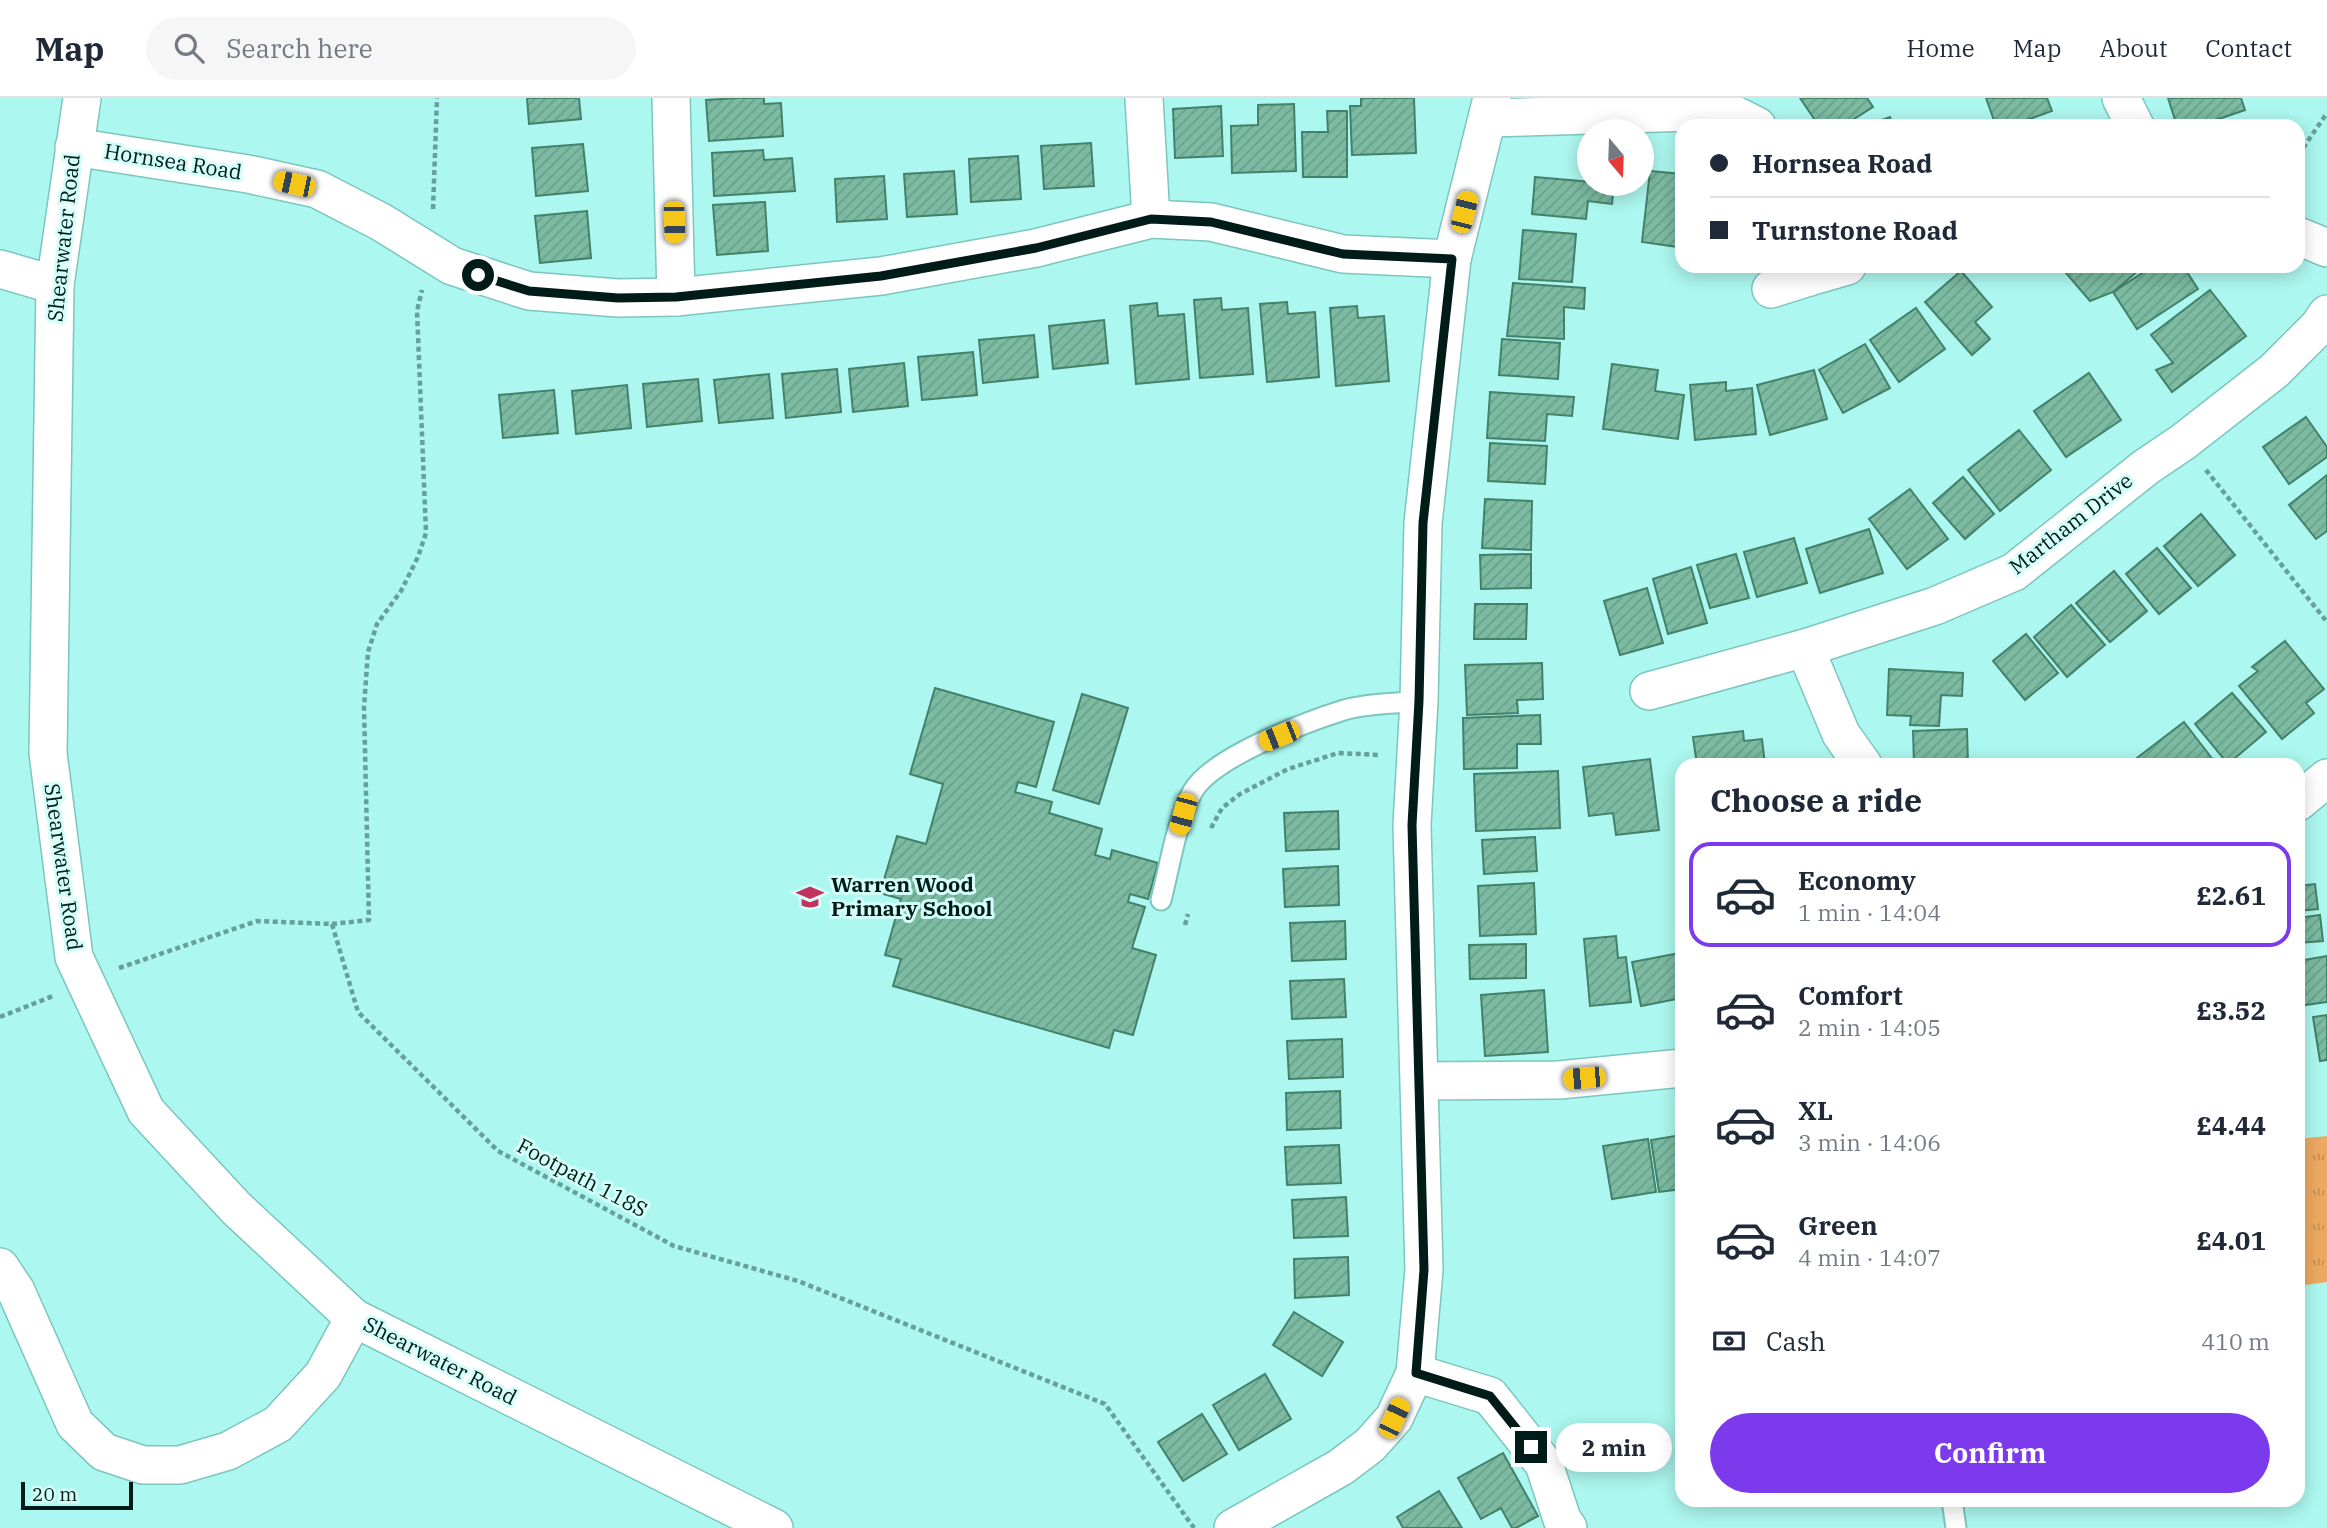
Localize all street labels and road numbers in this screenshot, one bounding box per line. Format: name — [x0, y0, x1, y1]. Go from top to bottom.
street label: Hornsea Road — [102, 136, 244, 186]
street label: Shearwater Road — [40, 152, 86, 323]
street label: Martham Drive — [2003, 466, 2138, 580]
street label: Shearwater Road — [38, 781, 90, 953]
street label: Footpath 118S — [513, 1131, 652, 1223]
street label: Shearwater Road — [359, 1309, 522, 1411]

